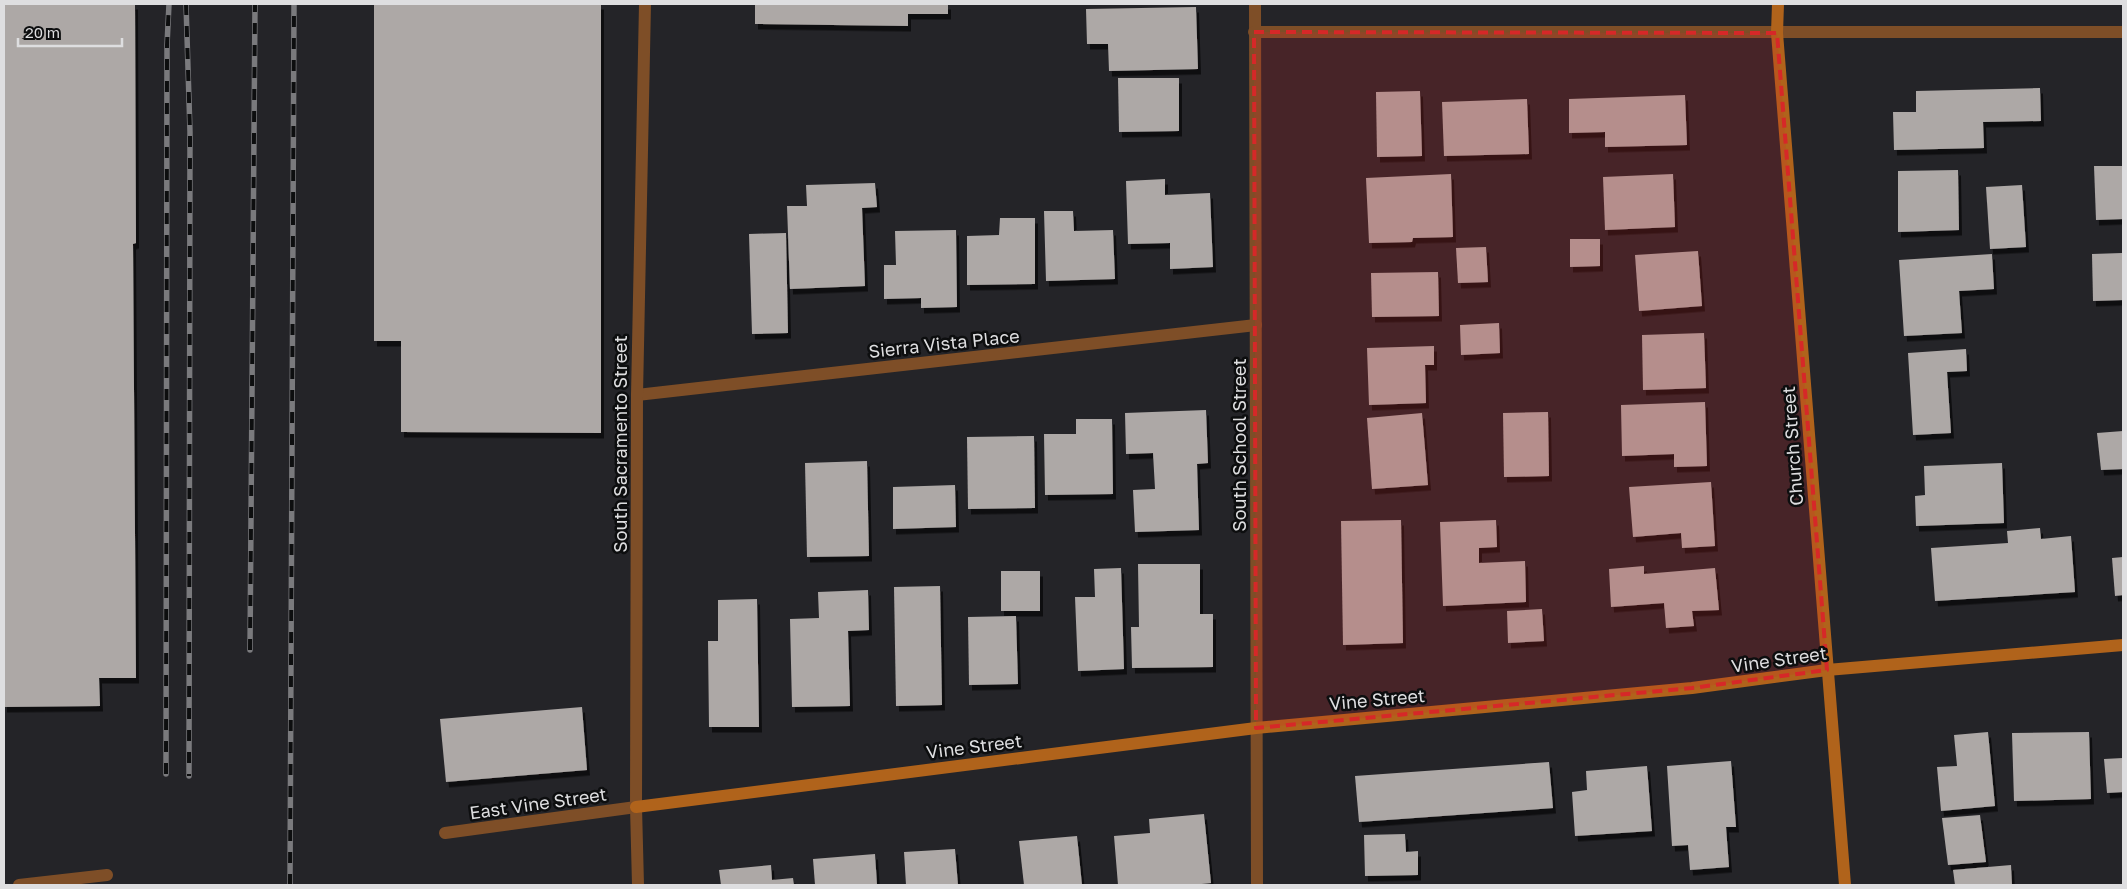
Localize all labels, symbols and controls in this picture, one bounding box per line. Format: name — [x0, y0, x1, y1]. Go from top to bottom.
scale bar — [18, 15, 121, 47]
text: 20 m — [25, 23, 60, 41]
street label: Sierra Vista Place — [867, 324, 1021, 362]
street label: South Sacramento Street — [609, 335, 631, 553]
street label: South School Street — [1228, 358, 1250, 532]
street label: Church Street — [1777, 386, 1807, 506]
street label: Vine Street — [1730, 641, 1828, 677]
street label: Vine Street — [1328, 684, 1426, 714]
street label: Vine Street — [925, 729, 1023, 763]
street label: East Vine Street — [468, 782, 608, 824]

